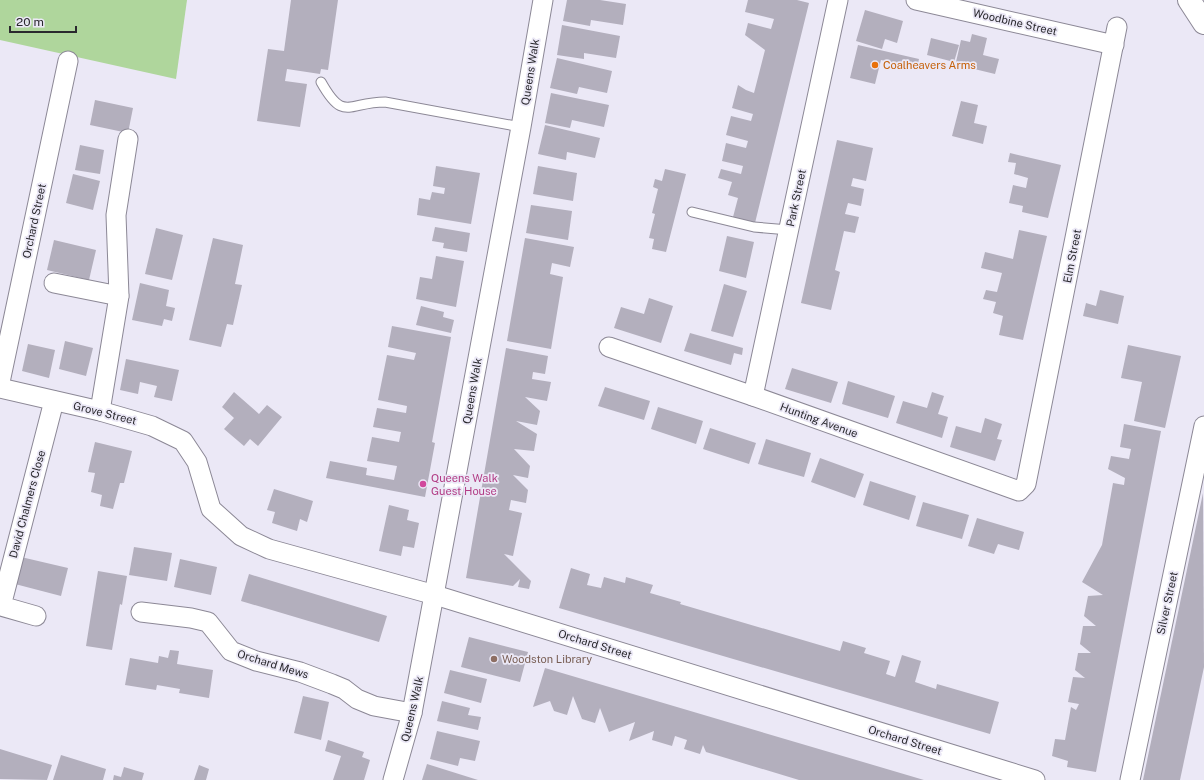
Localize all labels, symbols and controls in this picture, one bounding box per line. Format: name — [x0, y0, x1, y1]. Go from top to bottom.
street label: Woodbine Street — [972, 7, 1058, 37]
scale bar — [10, 8, 76, 34]
text: 20 m — [16, 15, 44, 29]
street label: Queens Walk — [519, 38, 541, 106]
place label: Coalheavers Arms — [883, 59, 976, 71]
marker: Coalheavers Arms — [870, 60, 880, 70]
street label: Park Street — [784, 168, 808, 228]
street label: Orchard Street — [20, 183, 48, 259]
street label: Elm Street — [1061, 228, 1083, 284]
street label: Queens Walk — [460, 357, 484, 425]
street label: Grove Street — [72, 399, 138, 427]
street label: Hunting Avenue — [779, 400, 859, 440]
street label: David Chalmers Close — [7, 449, 47, 559]
place label: Queens Walk Guest House — [431, 472, 498, 497]
marker: Queens Walk Guest House — [418, 479, 428, 489]
street label: Silver Street — [1154, 570, 1180, 636]
street label: Orchard Street — [557, 627, 633, 661]
street label: Orchard Mews — [236, 647, 310, 681]
place label: Woodston Library — [502, 653, 592, 665]
marker: Woodston Library — [489, 654, 499, 664]
street label: Queens Walk — [399, 675, 425, 743]
street label: Orchard Street — [867, 723, 943, 757]

